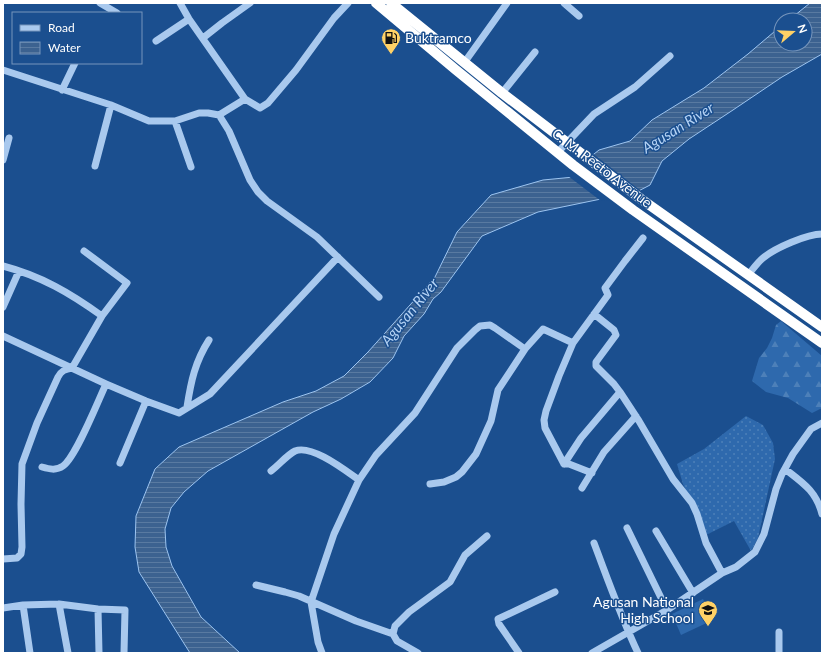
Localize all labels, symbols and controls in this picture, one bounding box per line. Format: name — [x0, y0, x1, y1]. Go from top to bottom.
legend — [12, 12, 142, 64]
north arrow — [773, 12, 813, 52]
text: Road — [48, 20, 75, 35]
text: N — [795, 22, 810, 35]
fuel station icon: Buktramco — [380, 27, 402, 55]
place label: Buktramco — [405, 29, 472, 46]
text: Water — [48, 40, 81, 55]
water label: Agusan River — [637, 98, 717, 157]
street label: C. M. Recto Avenue — [549, 124, 656, 211]
water label: Agusan River — [376, 273, 442, 349]
place label: Agusan National High School — [593, 593, 694, 626]
school or university icon: Agusan National High School — [697, 599, 719, 627]

